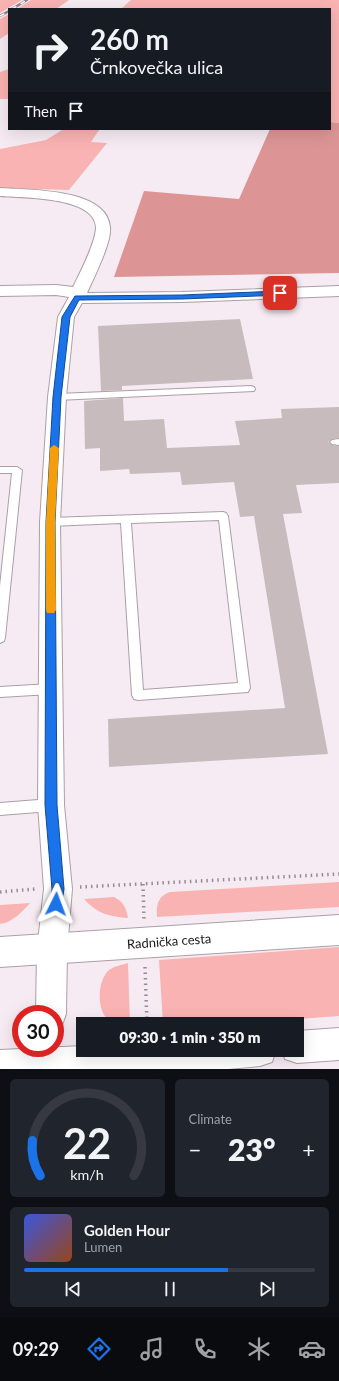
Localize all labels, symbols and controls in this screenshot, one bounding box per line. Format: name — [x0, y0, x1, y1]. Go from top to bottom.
text: 260 m — [90, 22, 169, 56]
icon: right — [24, 24, 76, 76]
text: Črnkovečka ulica — [90, 56, 223, 78]
icon: arrive — [65, 100, 87, 122]
text: Then — [24, 102, 57, 120]
pin — [263, 276, 297, 310]
icon: arrive — [269, 282, 291, 304]
position arrow — [35, 883, 77, 925]
street label: Radnička cesta — [126, 930, 212, 952]
speed limit sign: 30 — [12, 1005, 64, 1057]
text: 09:30 · 1 min · 350 m — [119, 1028, 261, 1046]
text: Climate — [189, 1111, 232, 1127]
text: 22 — [63, 1118, 111, 1168]
text: 23° — [228, 1131, 275, 1167]
text: − — [189, 1136, 201, 1163]
text: + — [302, 1136, 315, 1163]
text: km/h — [71, 1166, 104, 1183]
text: Golden Hour — [84, 1221, 170, 1239]
text: Lumen — [84, 1239, 122, 1255]
icon: previous — [62, 1278, 84, 1300]
icon: pause — [159, 1278, 181, 1300]
icon: next — [256, 1278, 278, 1300]
icon: directions — [85, 1335, 113, 1363]
icon: music — [138, 1335, 166, 1363]
icon: phone — [191, 1335, 219, 1363]
icon: climate — [245, 1335, 273, 1363]
icon: car — [298, 1335, 326, 1363]
text: 09:29 — [13, 1338, 59, 1360]

